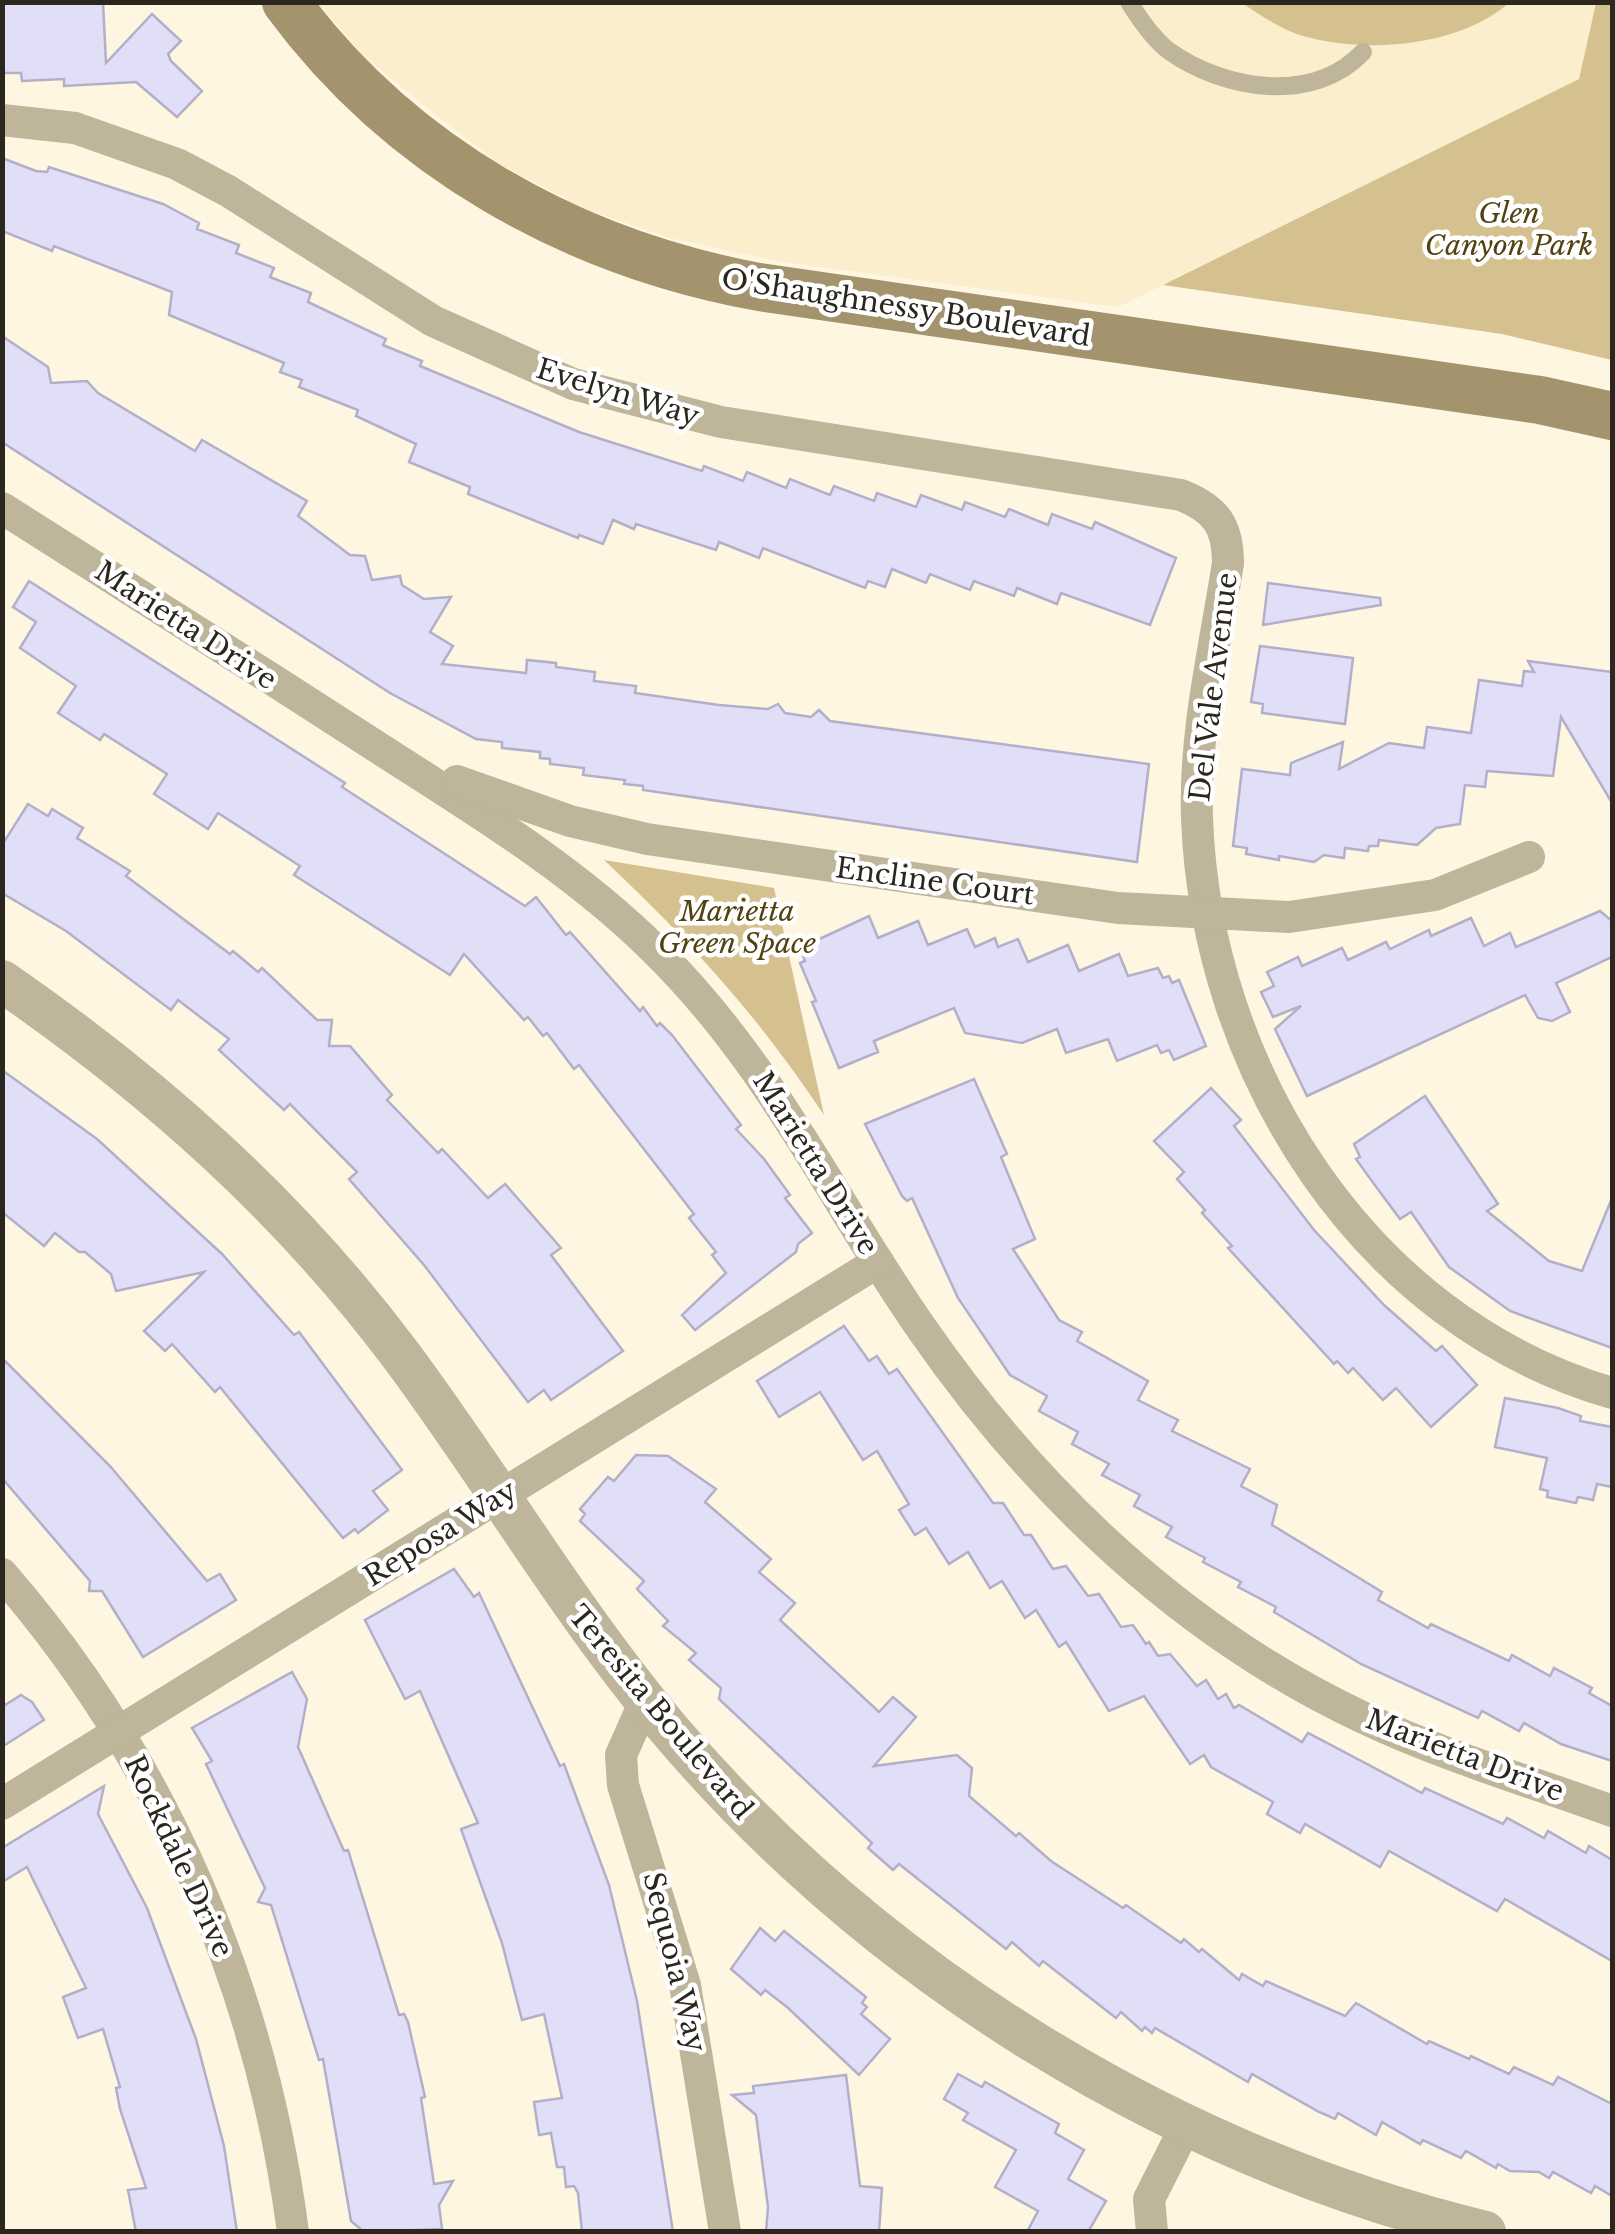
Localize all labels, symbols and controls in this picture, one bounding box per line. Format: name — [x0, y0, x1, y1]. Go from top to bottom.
park label: Glen Canyon Park — [1425, 196, 1593, 263]
street label: O'Shaughnessy Boulevard — [719, 261, 1093, 354]
street label: Evelyn Way — [532, 351, 704, 434]
street label: Marietta Drive — [88, 554, 283, 697]
street label: Del Vale Avenue — [1182, 571, 1245, 803]
street label: Encline Court — [833, 850, 1037, 913]
park label: Marietta Green Space — [658, 894, 816, 961]
street label: Marietta Drive — [745, 1065, 886, 1261]
street label: Reposa Way — [357, 1473, 523, 1594]
street label: Teresita Boulevard — [561, 1598, 760, 1826]
street label: Marietta Drive — [1361, 1702, 1569, 1809]
street label: Rockdale Drive — [116, 1750, 241, 1963]
street label: Sequoia Way — [635, 1868, 714, 2056]

